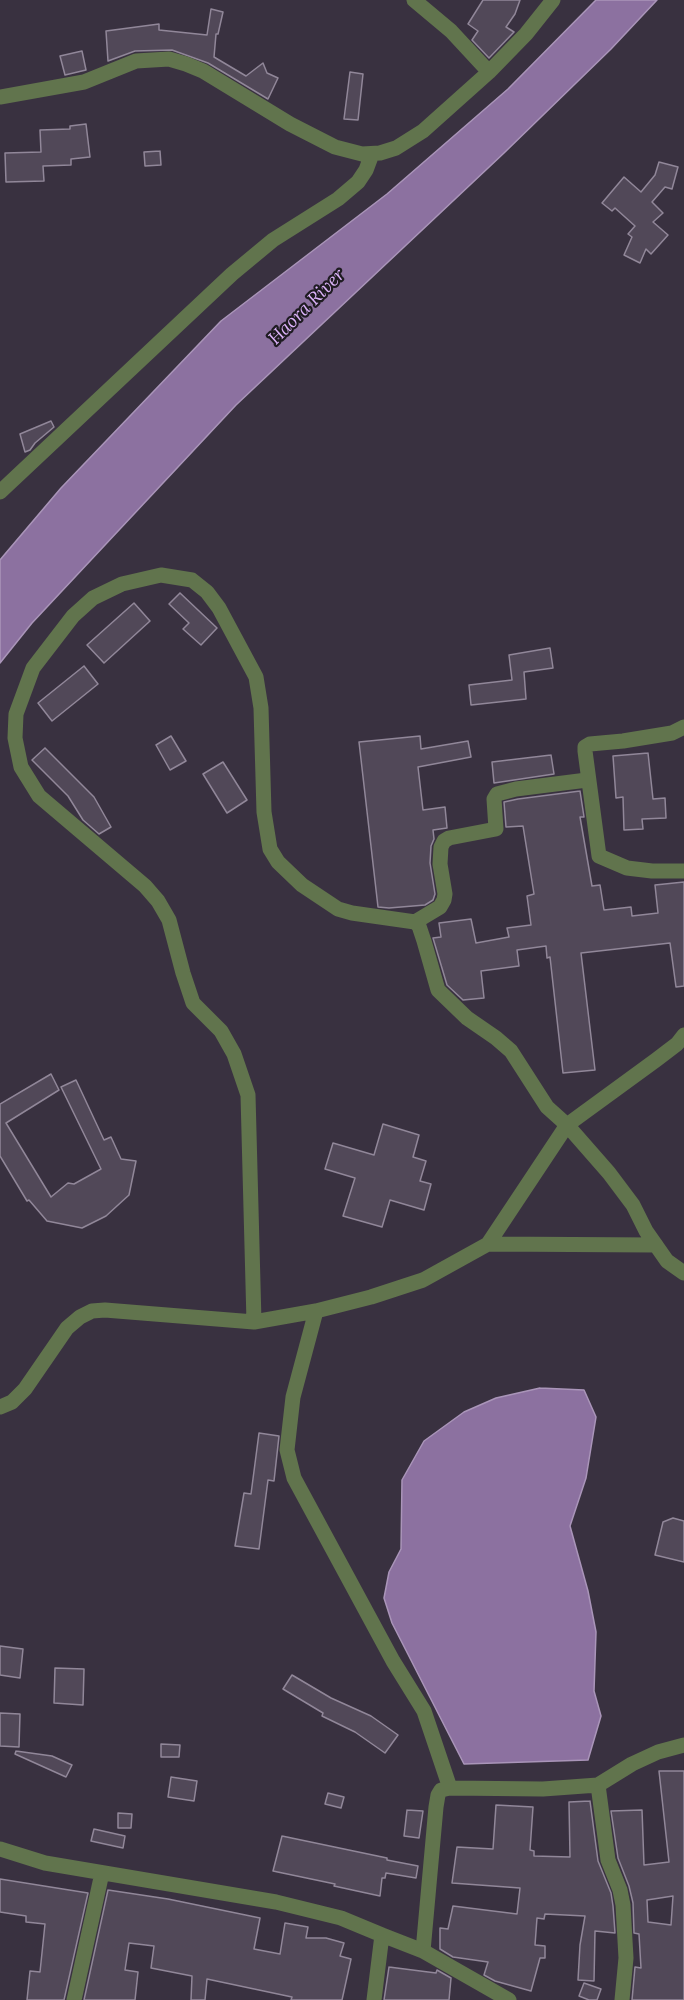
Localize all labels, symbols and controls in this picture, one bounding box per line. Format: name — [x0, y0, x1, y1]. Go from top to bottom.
water label: Haora River — [264, 264, 350, 350]

